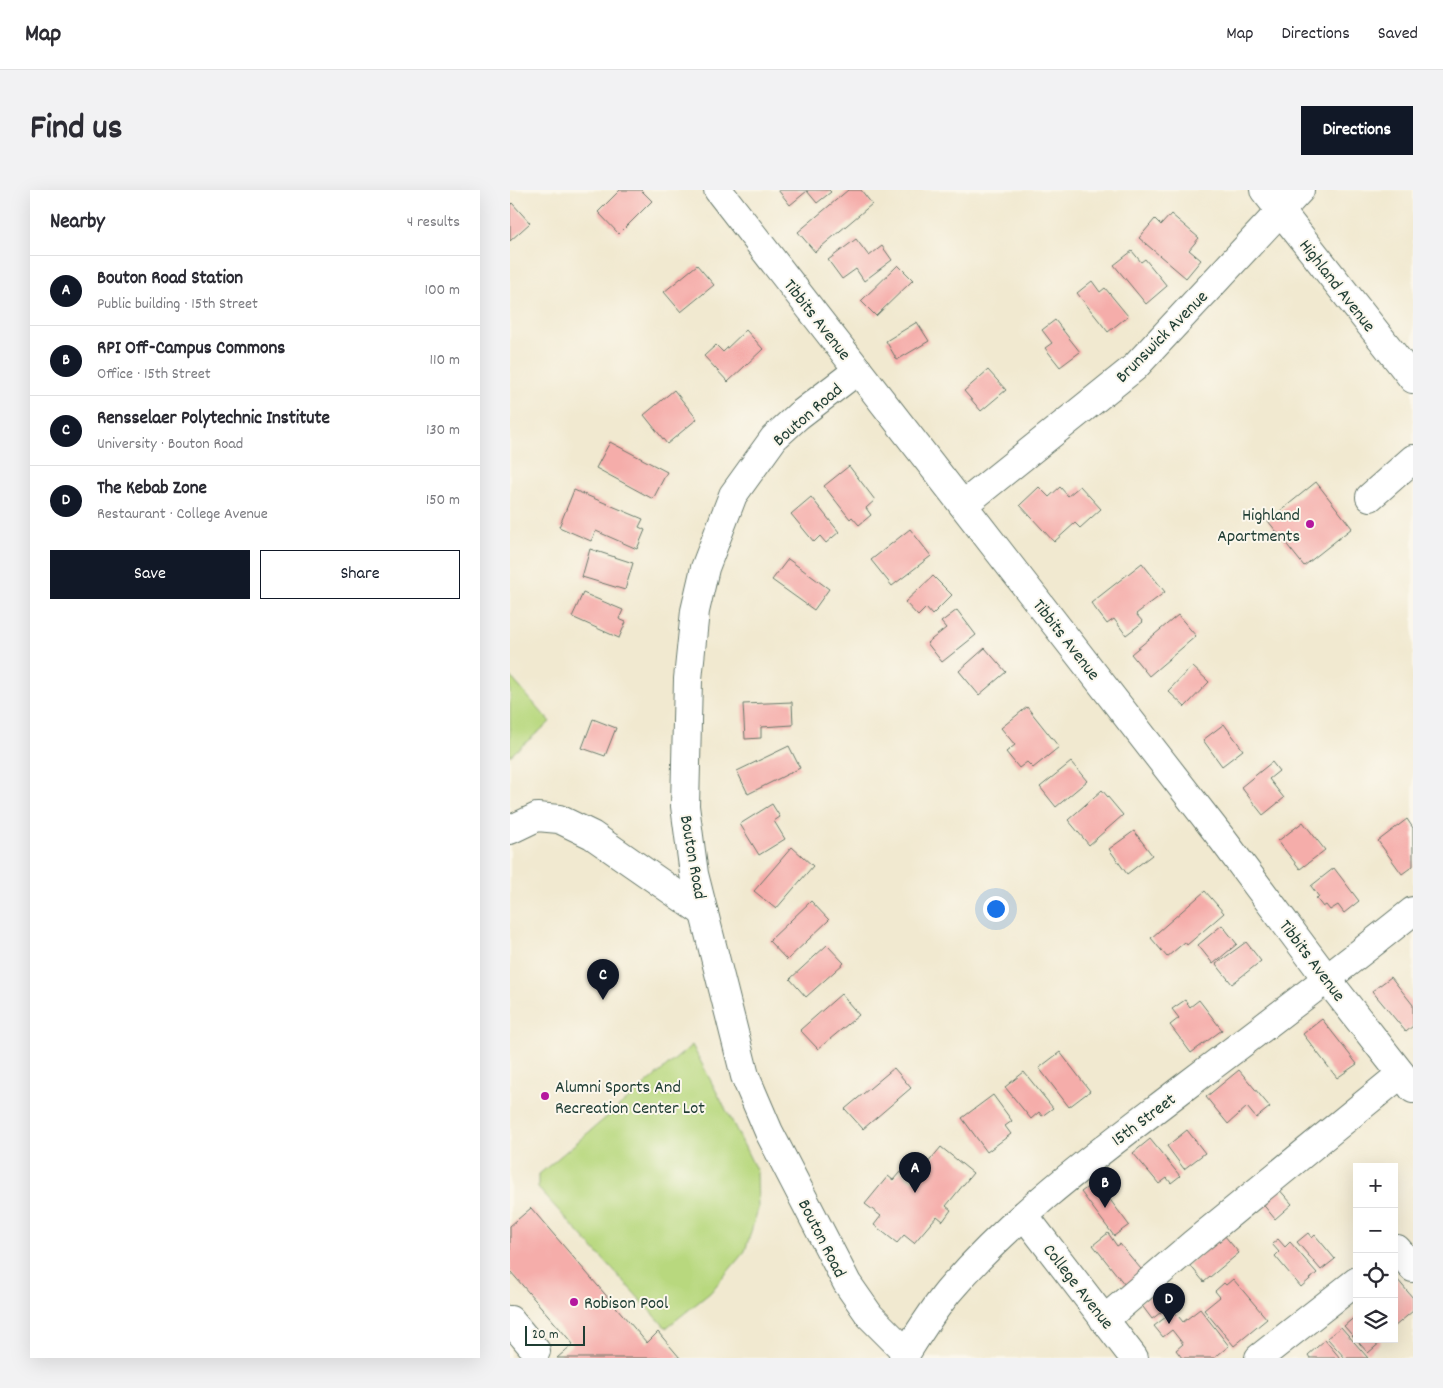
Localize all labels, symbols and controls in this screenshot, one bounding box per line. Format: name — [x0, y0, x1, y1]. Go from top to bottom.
text: Map — [25, 18, 61, 52]
text: Map — [1226, 22, 1253, 47]
text: Directions — [1281, 22, 1350, 47]
text: Saved — [1378, 22, 1418, 47]
text: Find us — [30, 105, 122, 155]
button: Directions — [1301, 106, 1413, 155]
text: Nearby — [50, 208, 105, 238]
text: 4 results — [407, 211, 460, 234]
street label: Highland Avenue — [1292, 235, 1380, 338]
text: Bouton Road Station — [97, 266, 243, 293]
street label: Tibbits Avenue — [776, 275, 856, 367]
text: A — [62, 279, 70, 302]
text: 100 m — [424, 279, 460, 302]
street label: Brunswick Avenue — [1111, 286, 1215, 390]
text: Public building · 15th Street — [97, 293, 258, 316]
text: RPI Off-Campus Commons — [97, 336, 285, 363]
text: B — [62, 349, 70, 372]
text: 110 m — [430, 349, 460, 372]
text: Office · 15th Street — [97, 363, 211, 386]
street label: Bouton Road — [768, 379, 849, 453]
text: Rensselaer Polytechnic Institute — [97, 406, 330, 433]
text: C — [62, 419, 70, 442]
text: 130 m — [426, 419, 460, 442]
text: University · Bouton Road — [97, 433, 243, 456]
text: The Kebab Zone — [97, 476, 207, 503]
text: D — [62, 489, 70, 512]
text: 150 m — [426, 489, 460, 512]
text: Restaurant · College Avenue — [97, 503, 268, 526]
place label: Highland Apartments — [1217, 504, 1300, 550]
marker: Highland Apartments — [1304, 518, 1316, 530]
button: Save — [50, 550, 250, 599]
button: Share — [260, 550, 460, 599]
street label: Tibbits Avenue — [1025, 595, 1105, 687]
street label: Bouton Road — [672, 813, 711, 901]
your location — [983, 896, 1009, 922]
street label: Tibbits Avenue — [1272, 915, 1350, 1008]
pin: C — [587, 959, 619, 1000]
place label: Alumni Sports And Recreation Center Lot — [555, 1076, 705, 1122]
street label: 15th Street — [1107, 1088, 1182, 1154]
marker: Alumni Sports And Recreation Center Lot — [539, 1090, 551, 1102]
pin: A — [899, 1152, 931, 1193]
map controls — [1353, 1163, 1398, 1343]
button: + — [1353, 1163, 1398, 1208]
pin: B — [1089, 1167, 1121, 1208]
street label: Bouton Road — [790, 1196, 851, 1283]
button: − — [1353, 1208, 1398, 1253]
street label: College Avenue — [1036, 1239, 1118, 1336]
button: locate — [1353, 1253, 1398, 1298]
pin: D — [1153, 1283, 1185, 1324]
place label: Robison Pool — [584, 1292, 669, 1317]
marker: Robison Pool — [568, 1296, 580, 1308]
button: layers — [1353, 1298, 1398, 1343]
scale bar — [525, 1323, 585, 1346]
text: 20 m — [532, 1325, 559, 1345]

